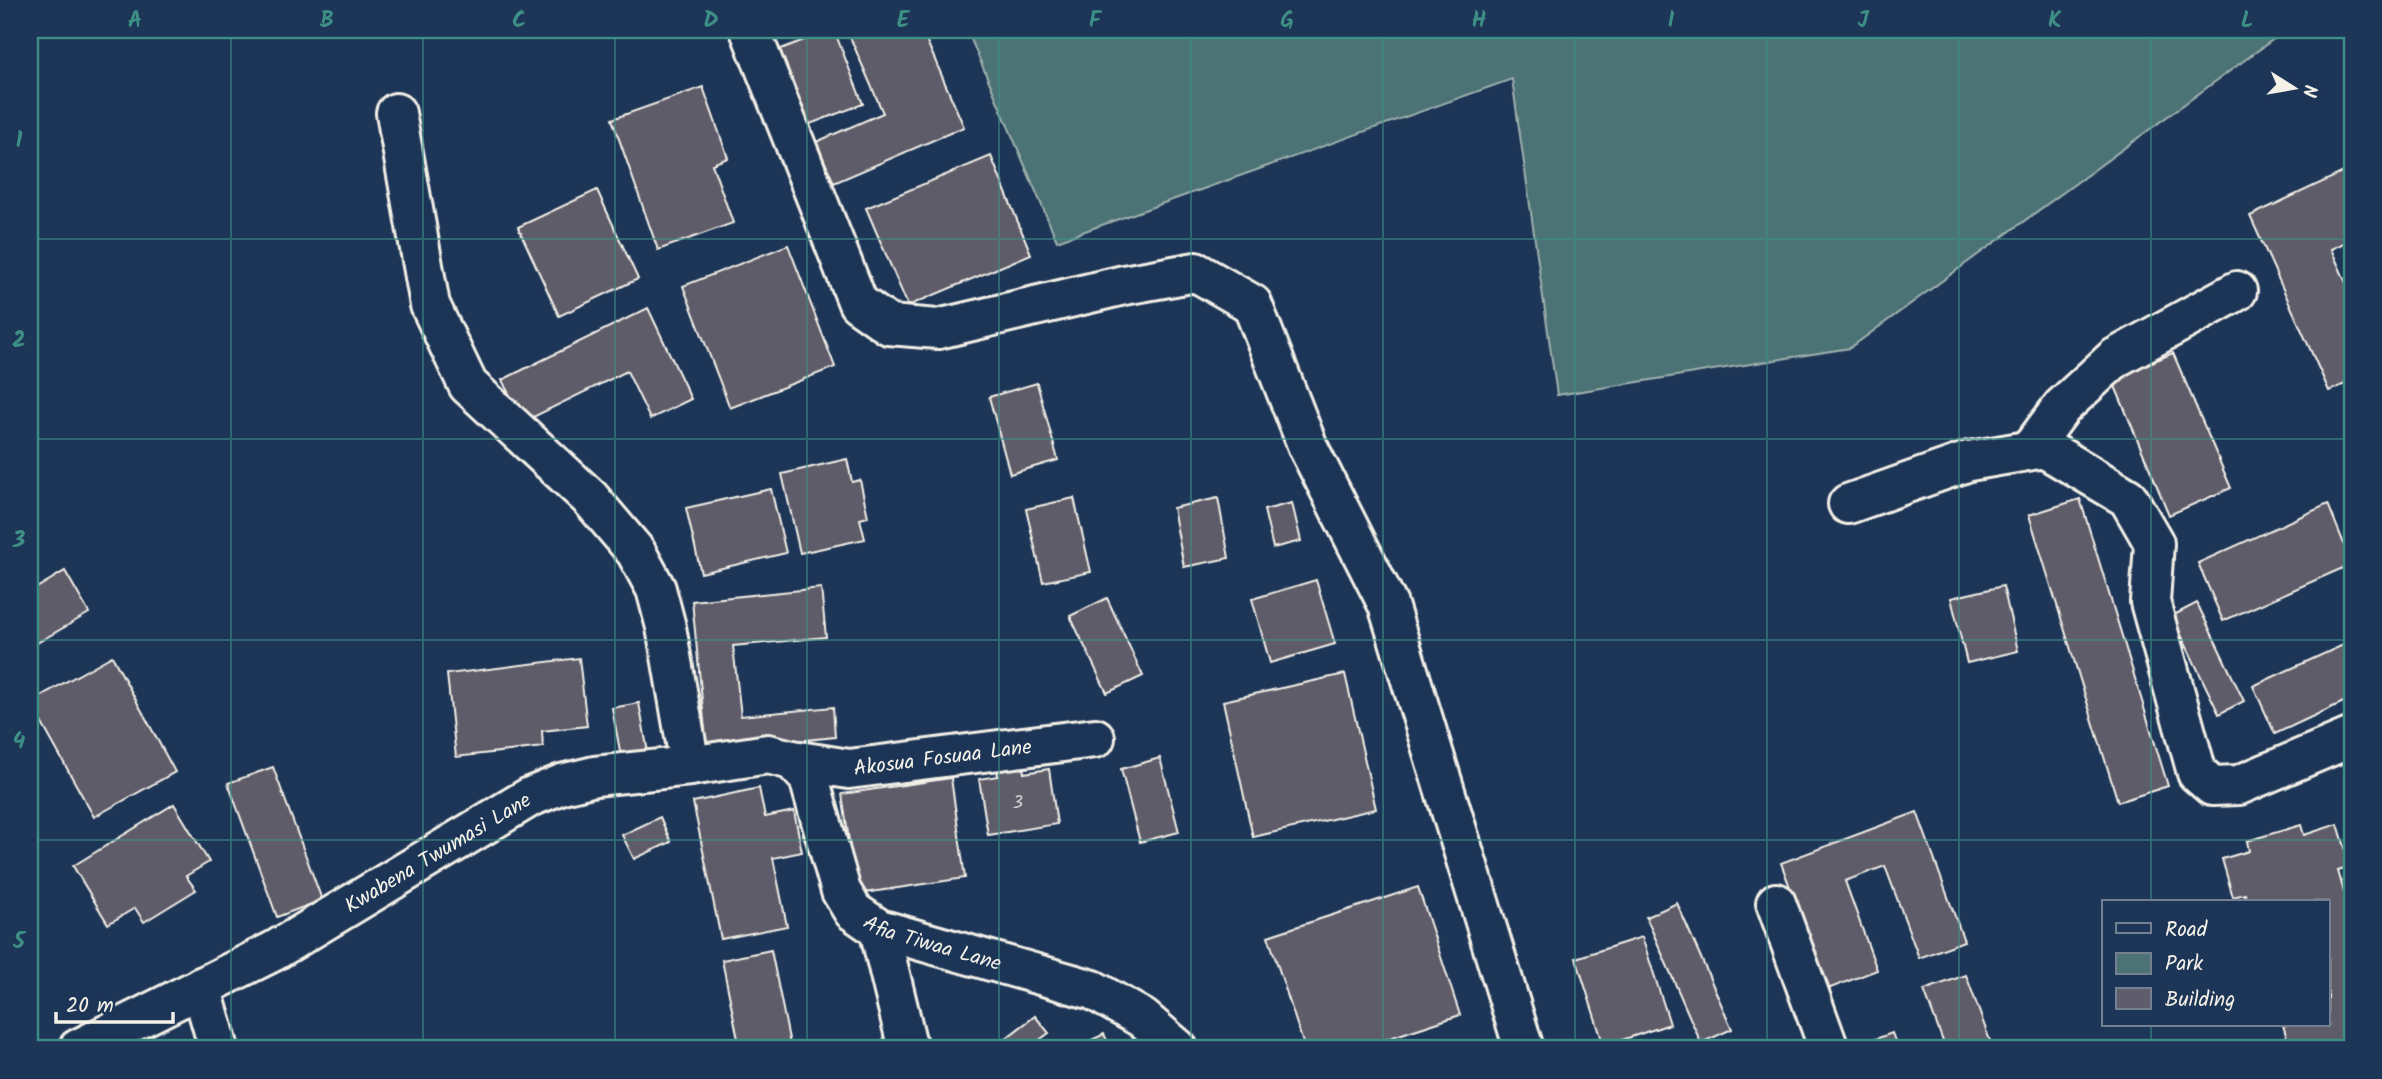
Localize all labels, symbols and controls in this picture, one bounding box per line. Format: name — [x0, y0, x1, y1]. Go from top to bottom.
text: A — [128, 3, 142, 39]
text: B — [320, 3, 334, 39]
text: C — [512, 3, 526, 39]
text: D — [703, 3, 719, 39]
text: E — [897, 3, 911, 39]
text: F — [1089, 3, 1103, 39]
text: G — [1280, 3, 1294, 39]
text: H — [1472, 3, 1487, 39]
text: I — [1667, 3, 1675, 39]
text: J — [1857, 3, 1869, 39]
text: K — [2048, 3, 2062, 39]
text: L — [2241, 3, 2253, 39]
north arrow — [2260, 52, 2330, 122]
text: N — [2293, 82, 2325, 100]
text: 1 — [16, 123, 23, 159]
text: 2 — [12, 323, 26, 359]
text: 3 — [12, 523, 26, 559]
text: 4 — [13, 724, 26, 760]
street label: Akosua Fosuaa Lane — [852, 731, 1034, 786]
street label: Kwabena Twumasi Lane — [339, 785, 538, 923]
house number: 3 — [1013, 789, 1023, 818]
legend — [2102, 900, 2330, 1026]
street label: Afia Tiwaa Lane — [856, 908, 1005, 981]
text: Road — [2165, 914, 2208, 947]
text: 5 — [12, 924, 27, 960]
text: Park — [2165, 948, 2203, 981]
scale bar — [56, 981, 173, 1025]
text: Building — [2165, 984, 2235, 1017]
text: 20 m — [66, 990, 114, 1023]

